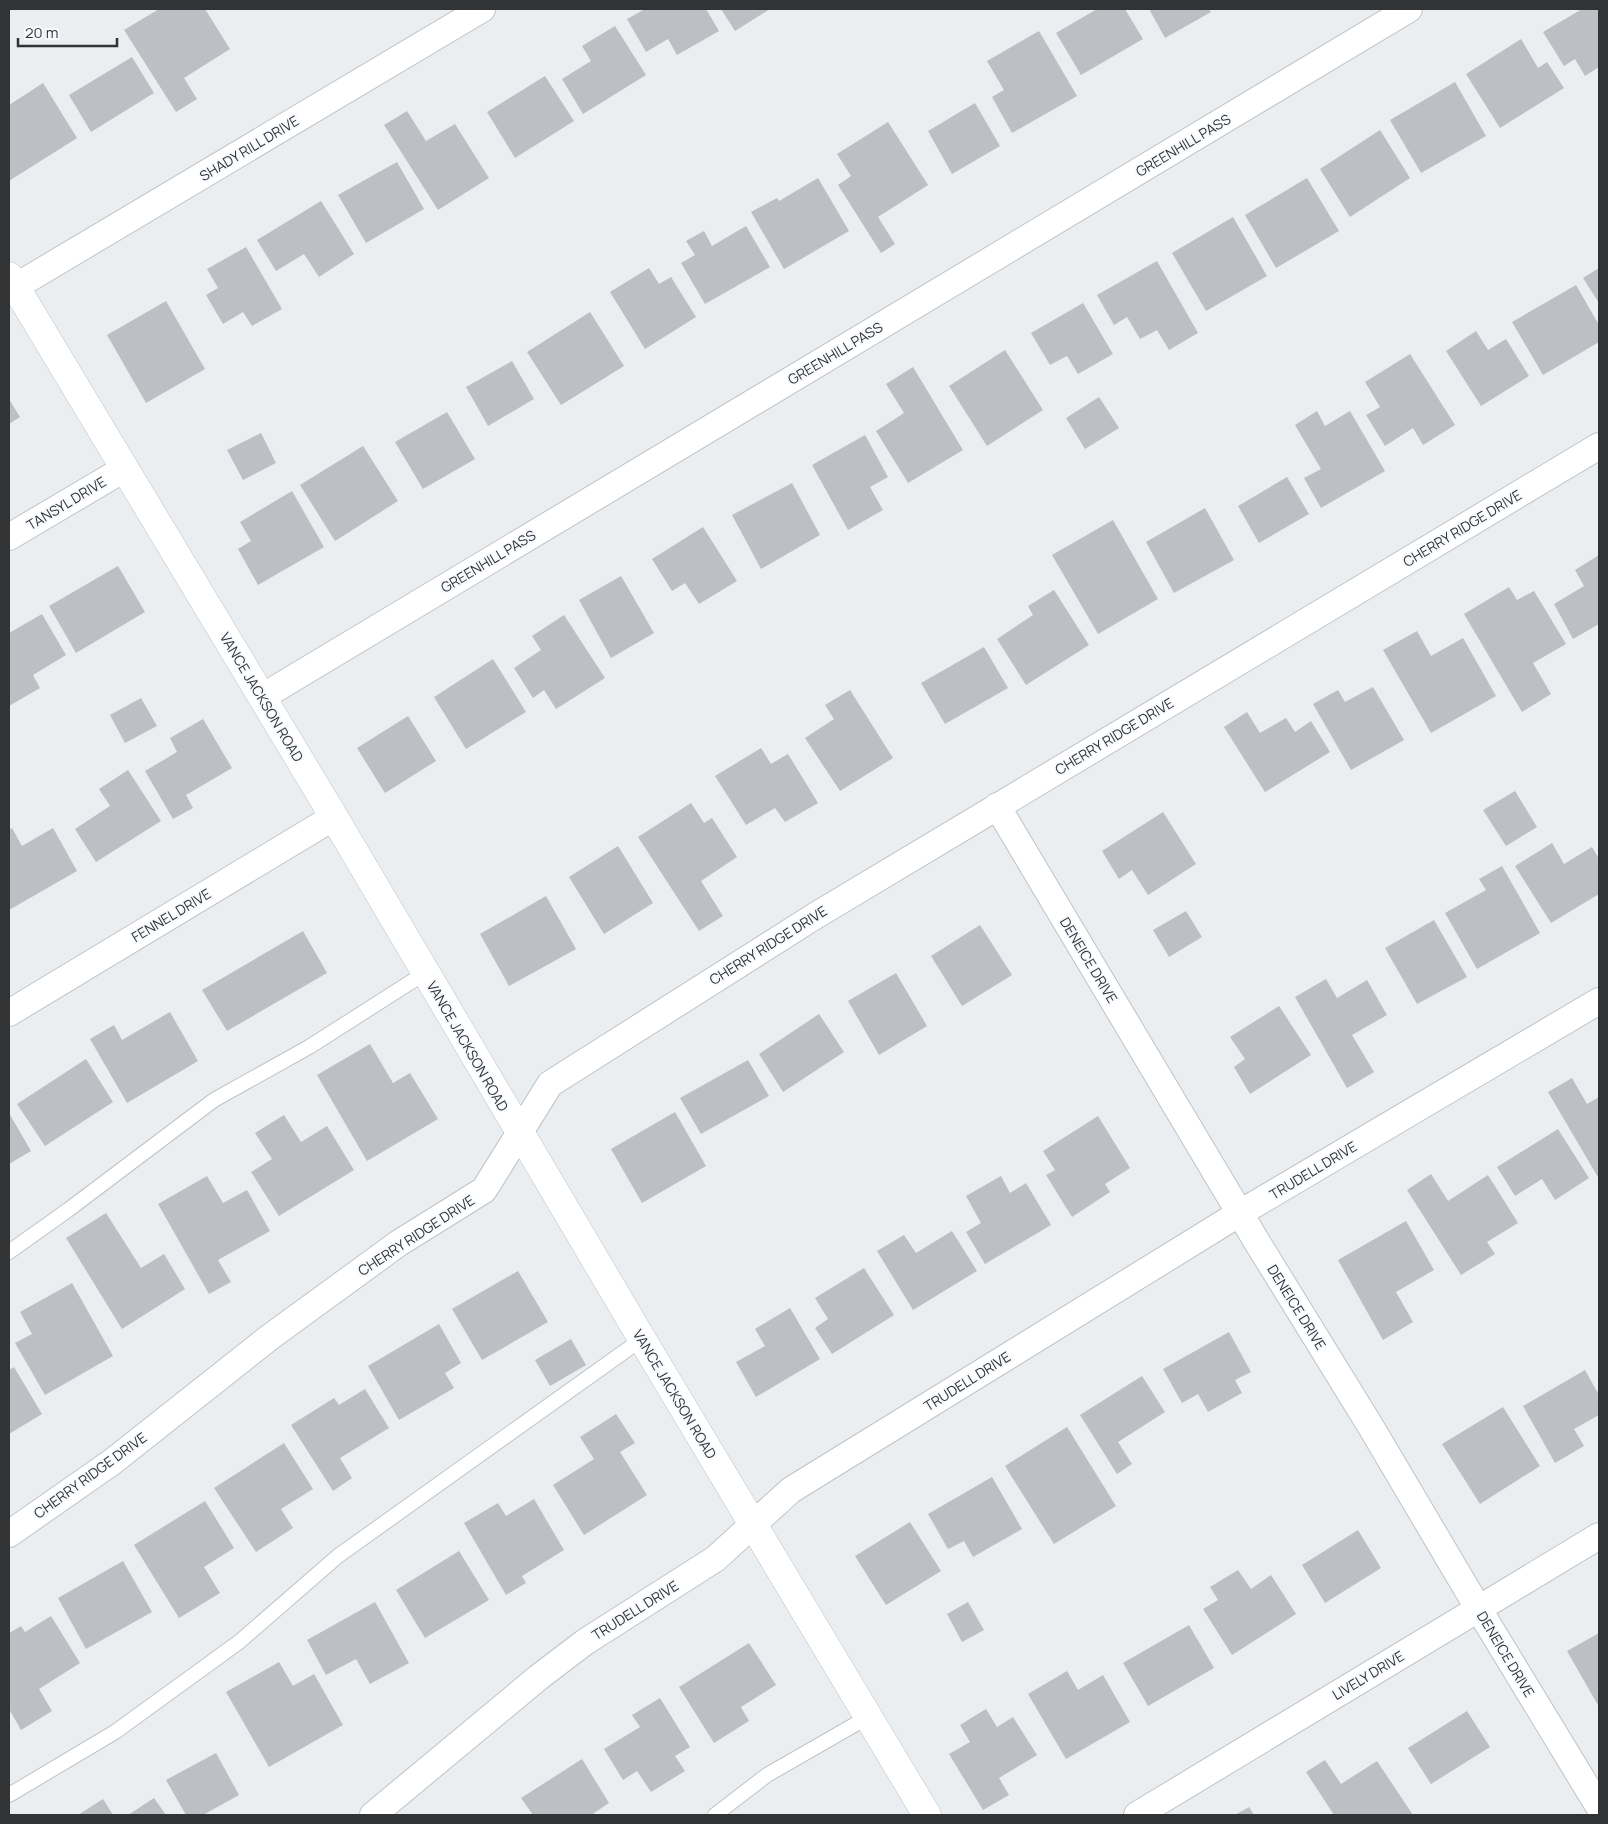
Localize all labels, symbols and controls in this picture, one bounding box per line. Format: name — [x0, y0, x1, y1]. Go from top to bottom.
scale bar — [18, 15, 116, 47]
text: 20 m — [25, 22, 58, 43]
street label: GREENHILL PASS — [1132, 109, 1234, 181]
street label: SHADY RILL DRIVE — [196, 111, 302, 185]
street label: GREENHILL PASS — [784, 317, 886, 389]
street label: TANSYL DRIVE — [23, 472, 109, 534]
street label: CHERRY RIDGE DRIVE — [1399, 485, 1525, 571]
street label: GREENHILL PASS — [437, 525, 539, 597]
street label: VANCE JACKSON ROAD — [216, 629, 308, 765]
street label: CHERRY RIDGE DRIVE — [1051, 693, 1177, 779]
street label: FENNEL DRIVE — [128, 884, 214, 946]
street label: CHERRY RIDGE DRIVE — [706, 901, 830, 989]
street label: DENEICE DRIVE — [1056, 914, 1122, 1006]
street label: VANCE JACKSON ROAD — [423, 977, 513, 1115]
street label: TRUDELL DRIVE — [1266, 1136, 1360, 1204]
street label: CHERRY RIDGE DRIVE — [354, 1190, 478, 1280]
street label: DENEICE DRIVE — [1263, 1261, 1331, 1353]
street label: VANCE JACKSON ROAD — [629, 1326, 721, 1462]
street label: TRUDELL DRIVE — [920, 1347, 1014, 1415]
street label: CHERRY RIDGE DRIVE — [30, 1428, 150, 1522]
street label: TRUDELL DRIVE — [588, 1576, 682, 1644]
street label: DENEICE DRIVE — [1473, 1608, 1539, 1700]
street label: LIVELY DRIVE — [1329, 1646, 1407, 1704]

